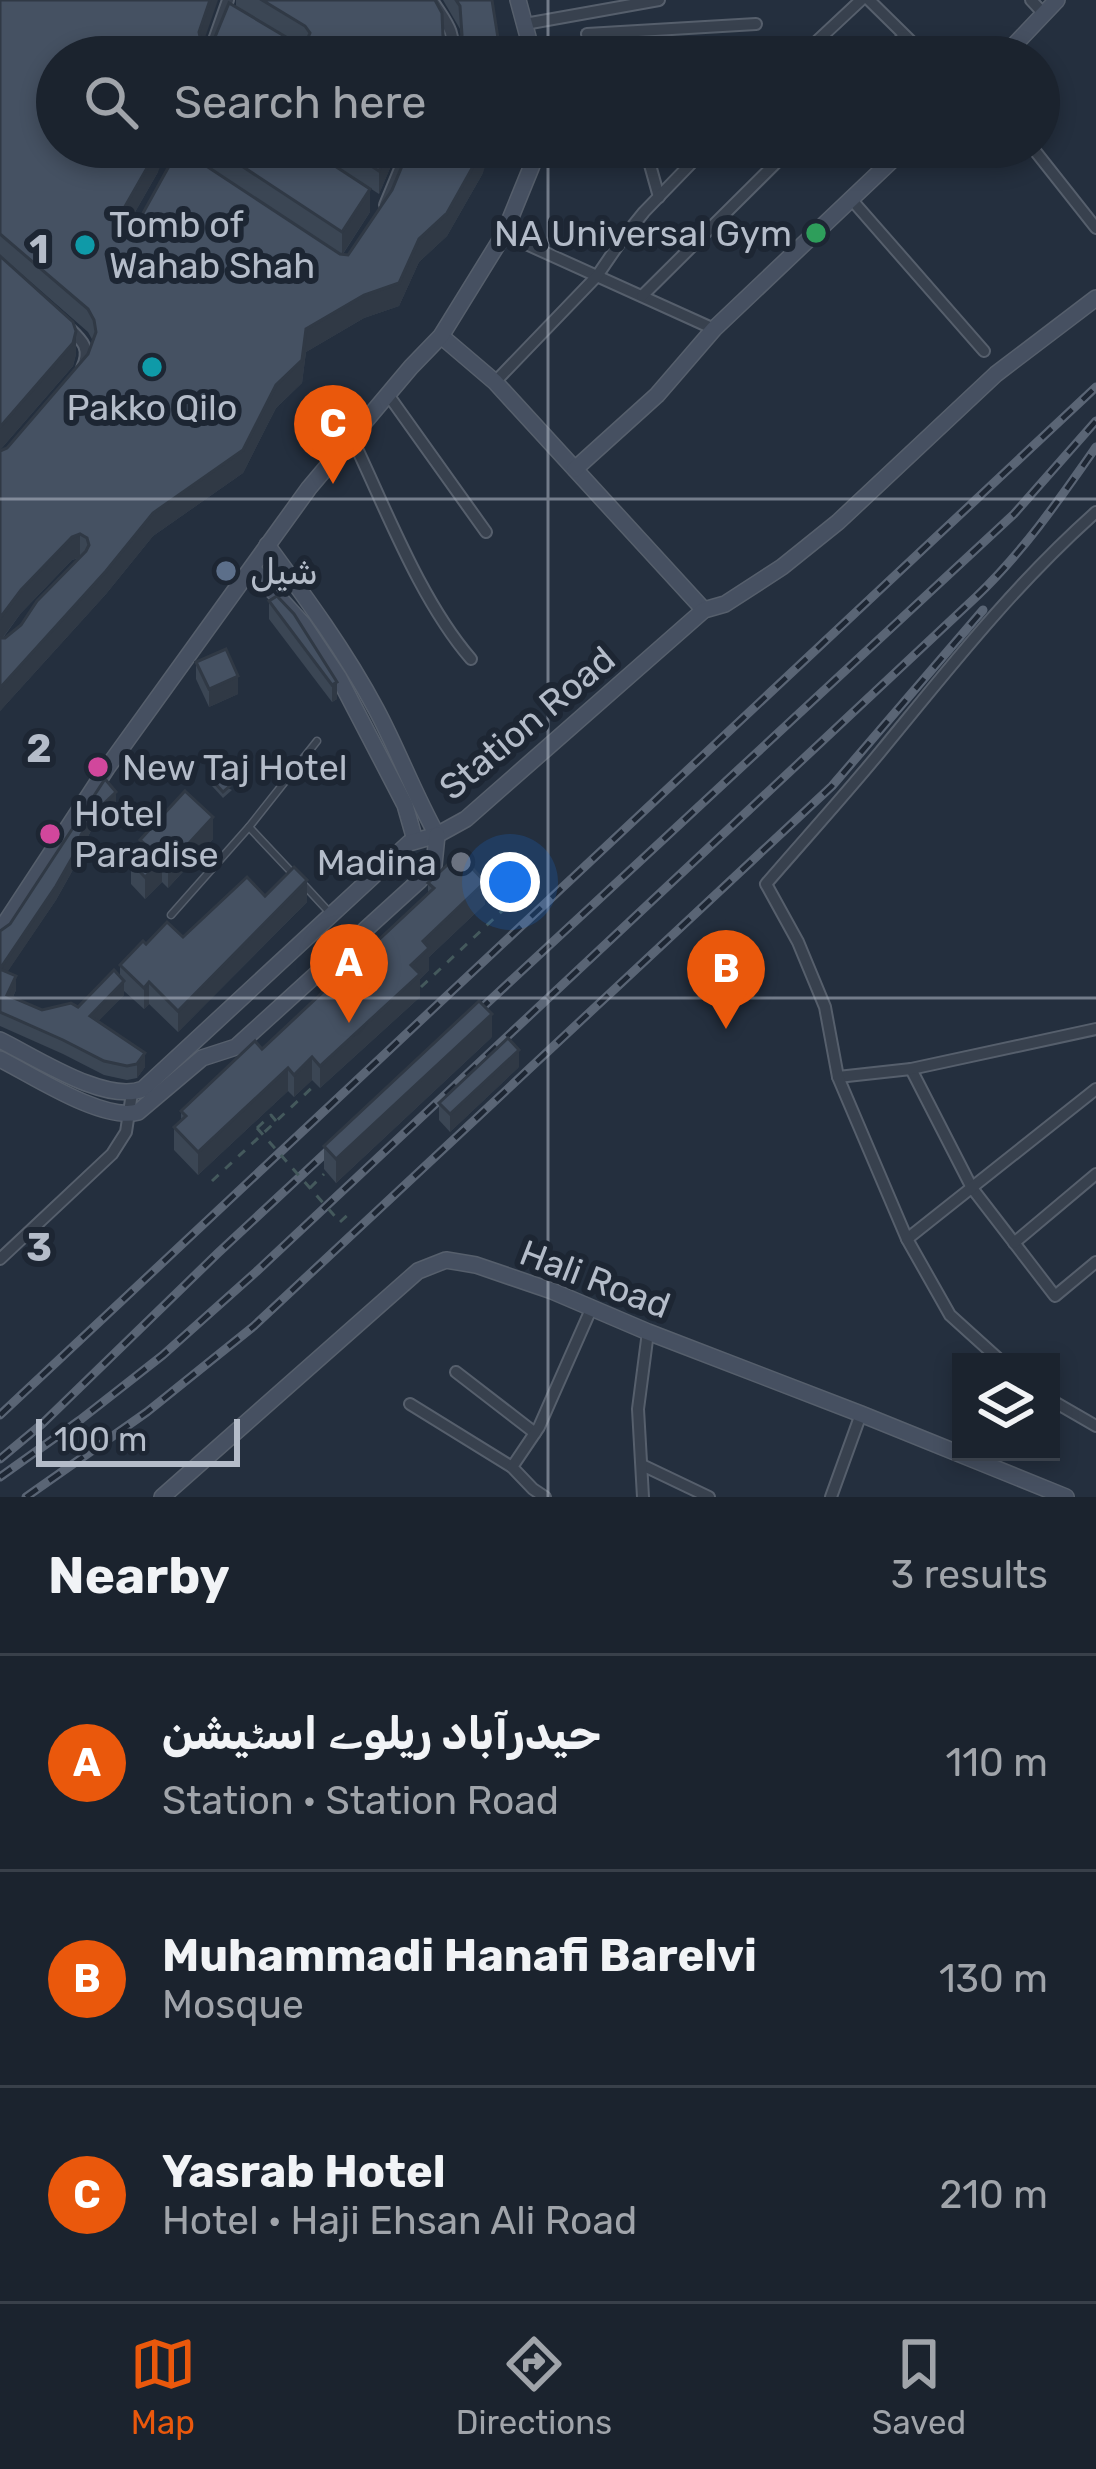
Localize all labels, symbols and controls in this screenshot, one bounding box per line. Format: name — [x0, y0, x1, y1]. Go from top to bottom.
search box — [36, 36, 1060, 168]
icon: search — [78, 69, 144, 135]
text: Search here — [174, 76, 426, 129]
place label: Tomb of Wahab Shah — [109, 203, 315, 287]
place label: NA Universal Gym — [494, 212, 792, 255]
marker: NA Universal Gym — [803, 220, 829, 246]
text: 1 — [29, 227, 49, 273]
marker: Tomb of Wahab Shah — [72, 232, 98, 258]
marker: Pakko Qilo — [139, 354, 165, 380]
pin: C — [294, 385, 372, 484]
place label: Pakko Qilo — [67, 386, 237, 429]
place label: شیل — [250, 550, 318, 593]
marker: شیل — [213, 558, 239, 584]
street label: Station Road — [431, 637, 623, 809]
text: 2 — [26, 726, 52, 772]
place label: New Taj Hotel — [122, 746, 348, 789]
marker: New Taj Hotel — [85, 754, 111, 780]
place label: Hotel Paradise — [74, 792, 219, 876]
marker: Hotel Paradise — [37, 821, 63, 847]
place label: Madina — [317, 841, 437, 884]
marker: Madina — [448, 849, 474, 875]
your location — [480, 852, 540, 912]
pin: A — [310, 924, 388, 1023]
pin: B — [687, 930, 765, 1029]
text: 3 — [26, 1225, 52, 1271]
street label: Hali Road — [514, 1231, 676, 1327]
map controls — [952, 1353, 1060, 1461]
button: layers — [952, 1353, 1060, 1461]
scale bar — [36, 1413, 240, 1466]
text: 100 m — [54, 1420, 147, 1459]
text: Nearby — [48, 1545, 230, 1606]
text: 3 results — [891, 1552, 1048, 1598]
text: حیدرآباد ریلوے اسٹیشن — [162, 1707, 601, 1760]
text: A — [73, 1740, 101, 1786]
text: 110 m — [946, 1740, 1048, 1786]
text: Station · Station Road — [162, 1778, 559, 1824]
text: Muhammadi Hanafi Barelvi — [162, 1929, 757, 1982]
text: B — [73, 1956, 101, 2002]
text: 130 m — [939, 1956, 1048, 2002]
text: Mosque — [162, 1982, 304, 2028]
text: Yasrab Hotel — [162, 2145, 446, 2198]
text: C — [73, 2172, 101, 2218]
text: 210 m — [939, 2172, 1048, 2218]
text: Hotel · Haji Ehsan Ali Road — [162, 2198, 637, 2244]
tab: Map — [130, 2331, 196, 2442]
tab: Directions — [456, 2331, 612, 2442]
tab: Saved — [872, 2331, 966, 2442]

